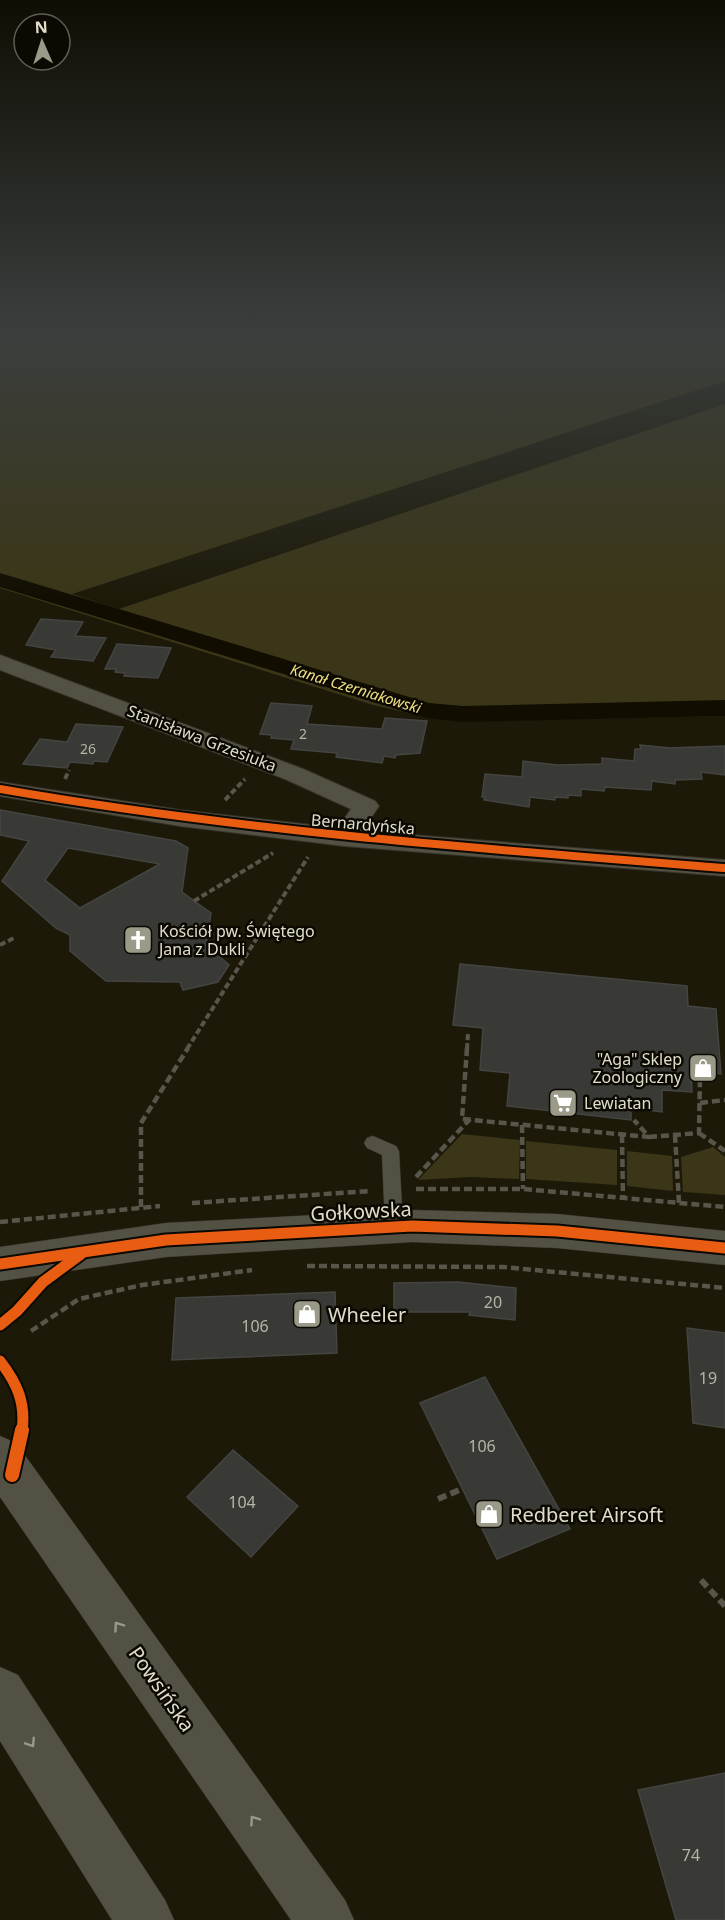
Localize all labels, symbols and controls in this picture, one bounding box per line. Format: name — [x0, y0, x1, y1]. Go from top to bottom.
north arrow — [12, 12, 72, 72]
text: N — [34, 16, 48, 38]
water label: Kanał Czerniakowski — [288, 659, 425, 718]
street label: Stanisława Grzesiuka — [124, 699, 280, 777]
house number: 2 — [299, 724, 307, 743]
house number: 26 — [80, 739, 96, 758]
street label: Bernardyńska — [310, 808, 416, 840]
place label: Kościół pw. Świętego Jana z Dukli — [157, 920, 315, 960]
church icon: Kościół pw. Świętego Jana z Dukli — [122, 924, 154, 956]
place label: "Aga" Sklep Zoologiczny — [592, 1048, 683, 1088]
shop icon: "Aga" Sklep Zoologiczny — [687, 1052, 719, 1084]
supermarket icon: Lewiatan — [547, 1087, 579, 1119]
place label: Lewiatan — [584, 1092, 651, 1114]
street label: Gołkowska — [310, 1195, 412, 1227]
house number: 20 — [484, 1291, 502, 1313]
shop icon: Wheeler — [291, 1298, 323, 1330]
place label: Wheeler — [328, 1301, 406, 1328]
house number: 106 — [241, 1315, 269, 1337]
house number: 19 — [699, 1367, 717, 1389]
house number: 106 — [468, 1435, 496, 1457]
house number: 104 — [228, 1491, 256, 1513]
shop icon: Redberet Airsoft — [473, 1498, 505, 1530]
place label: Redberet Airsoft — [510, 1501, 663, 1528]
one-way arrow — [114, 1622, 125, 1633]
street label: Powsińska — [123, 1641, 201, 1737]
one-way arrow — [24, 1736, 35, 1747]
one-way arrow — [250, 1815, 261, 1826]
house number: 74 — [682, 1844, 700, 1866]

